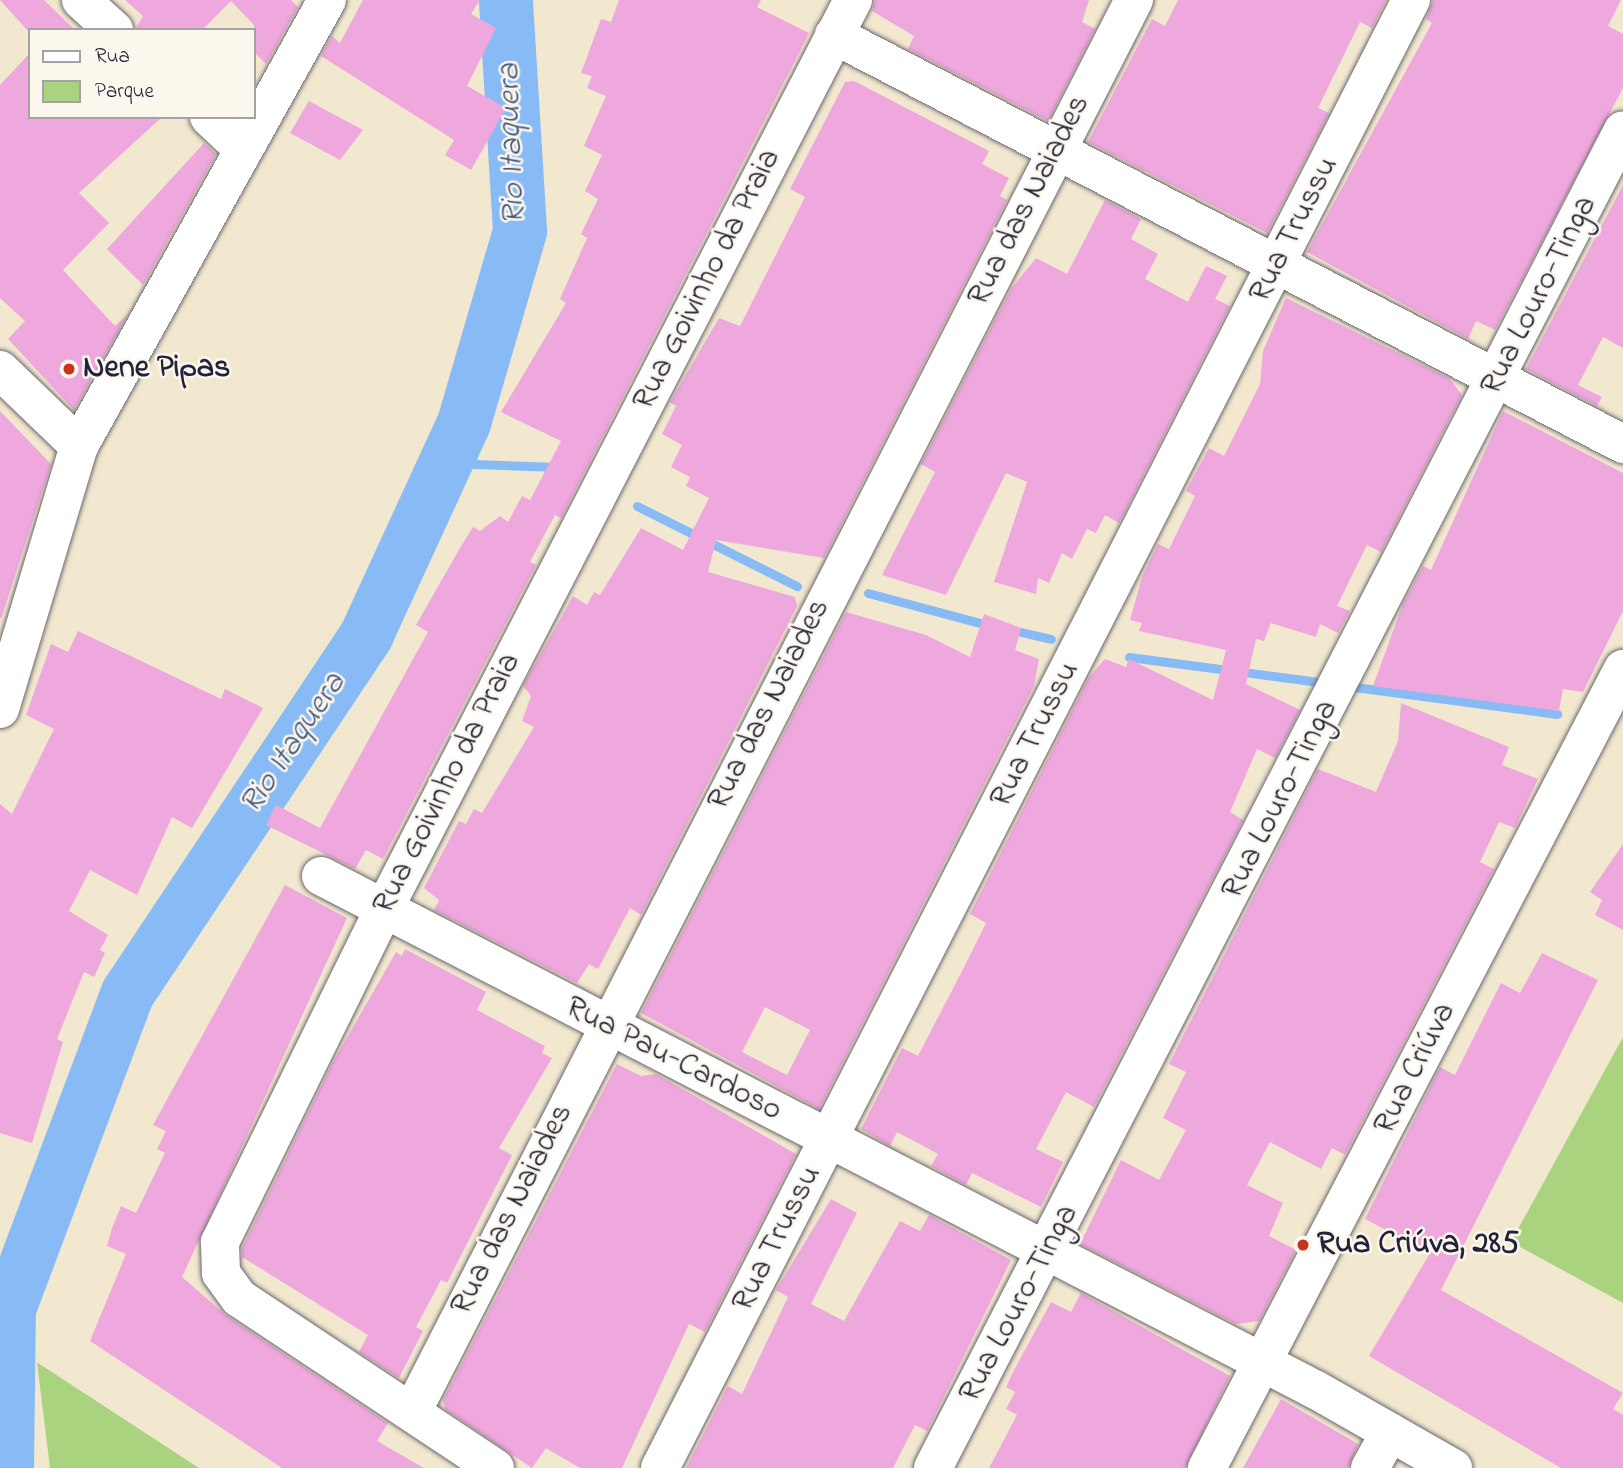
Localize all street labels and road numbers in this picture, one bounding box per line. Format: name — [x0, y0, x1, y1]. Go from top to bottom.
street label: Rua das Naiades — [960, 89, 1100, 313]
street label: Rua Goivinho da Praia — [626, 143, 790, 417]
street label: Rua Trussu — [1242, 151, 1348, 309]
street label: Rua Louro-Tinga — [1473, 190, 1607, 402]
street label: Rua das Naiades — [700, 593, 840, 817]
street label: Rua Goivinho da Praia — [366, 647, 530, 921]
street label: Rua Trussu — [983, 656, 1089, 814]
street label: Rua Louro-Tinga — [1214, 694, 1348, 906]
street label: Rua Pau-Cardoso — [558, 989, 788, 1131]
street label: Rua Criúva — [1367, 997, 1465, 1141]
street label: Rua das Naiades — [443, 1098, 583, 1322]
street label: Rua Trussu — [725, 1160, 831, 1318]
street label: Rua Louro-Tinga — [952, 1199, 1088, 1409]

